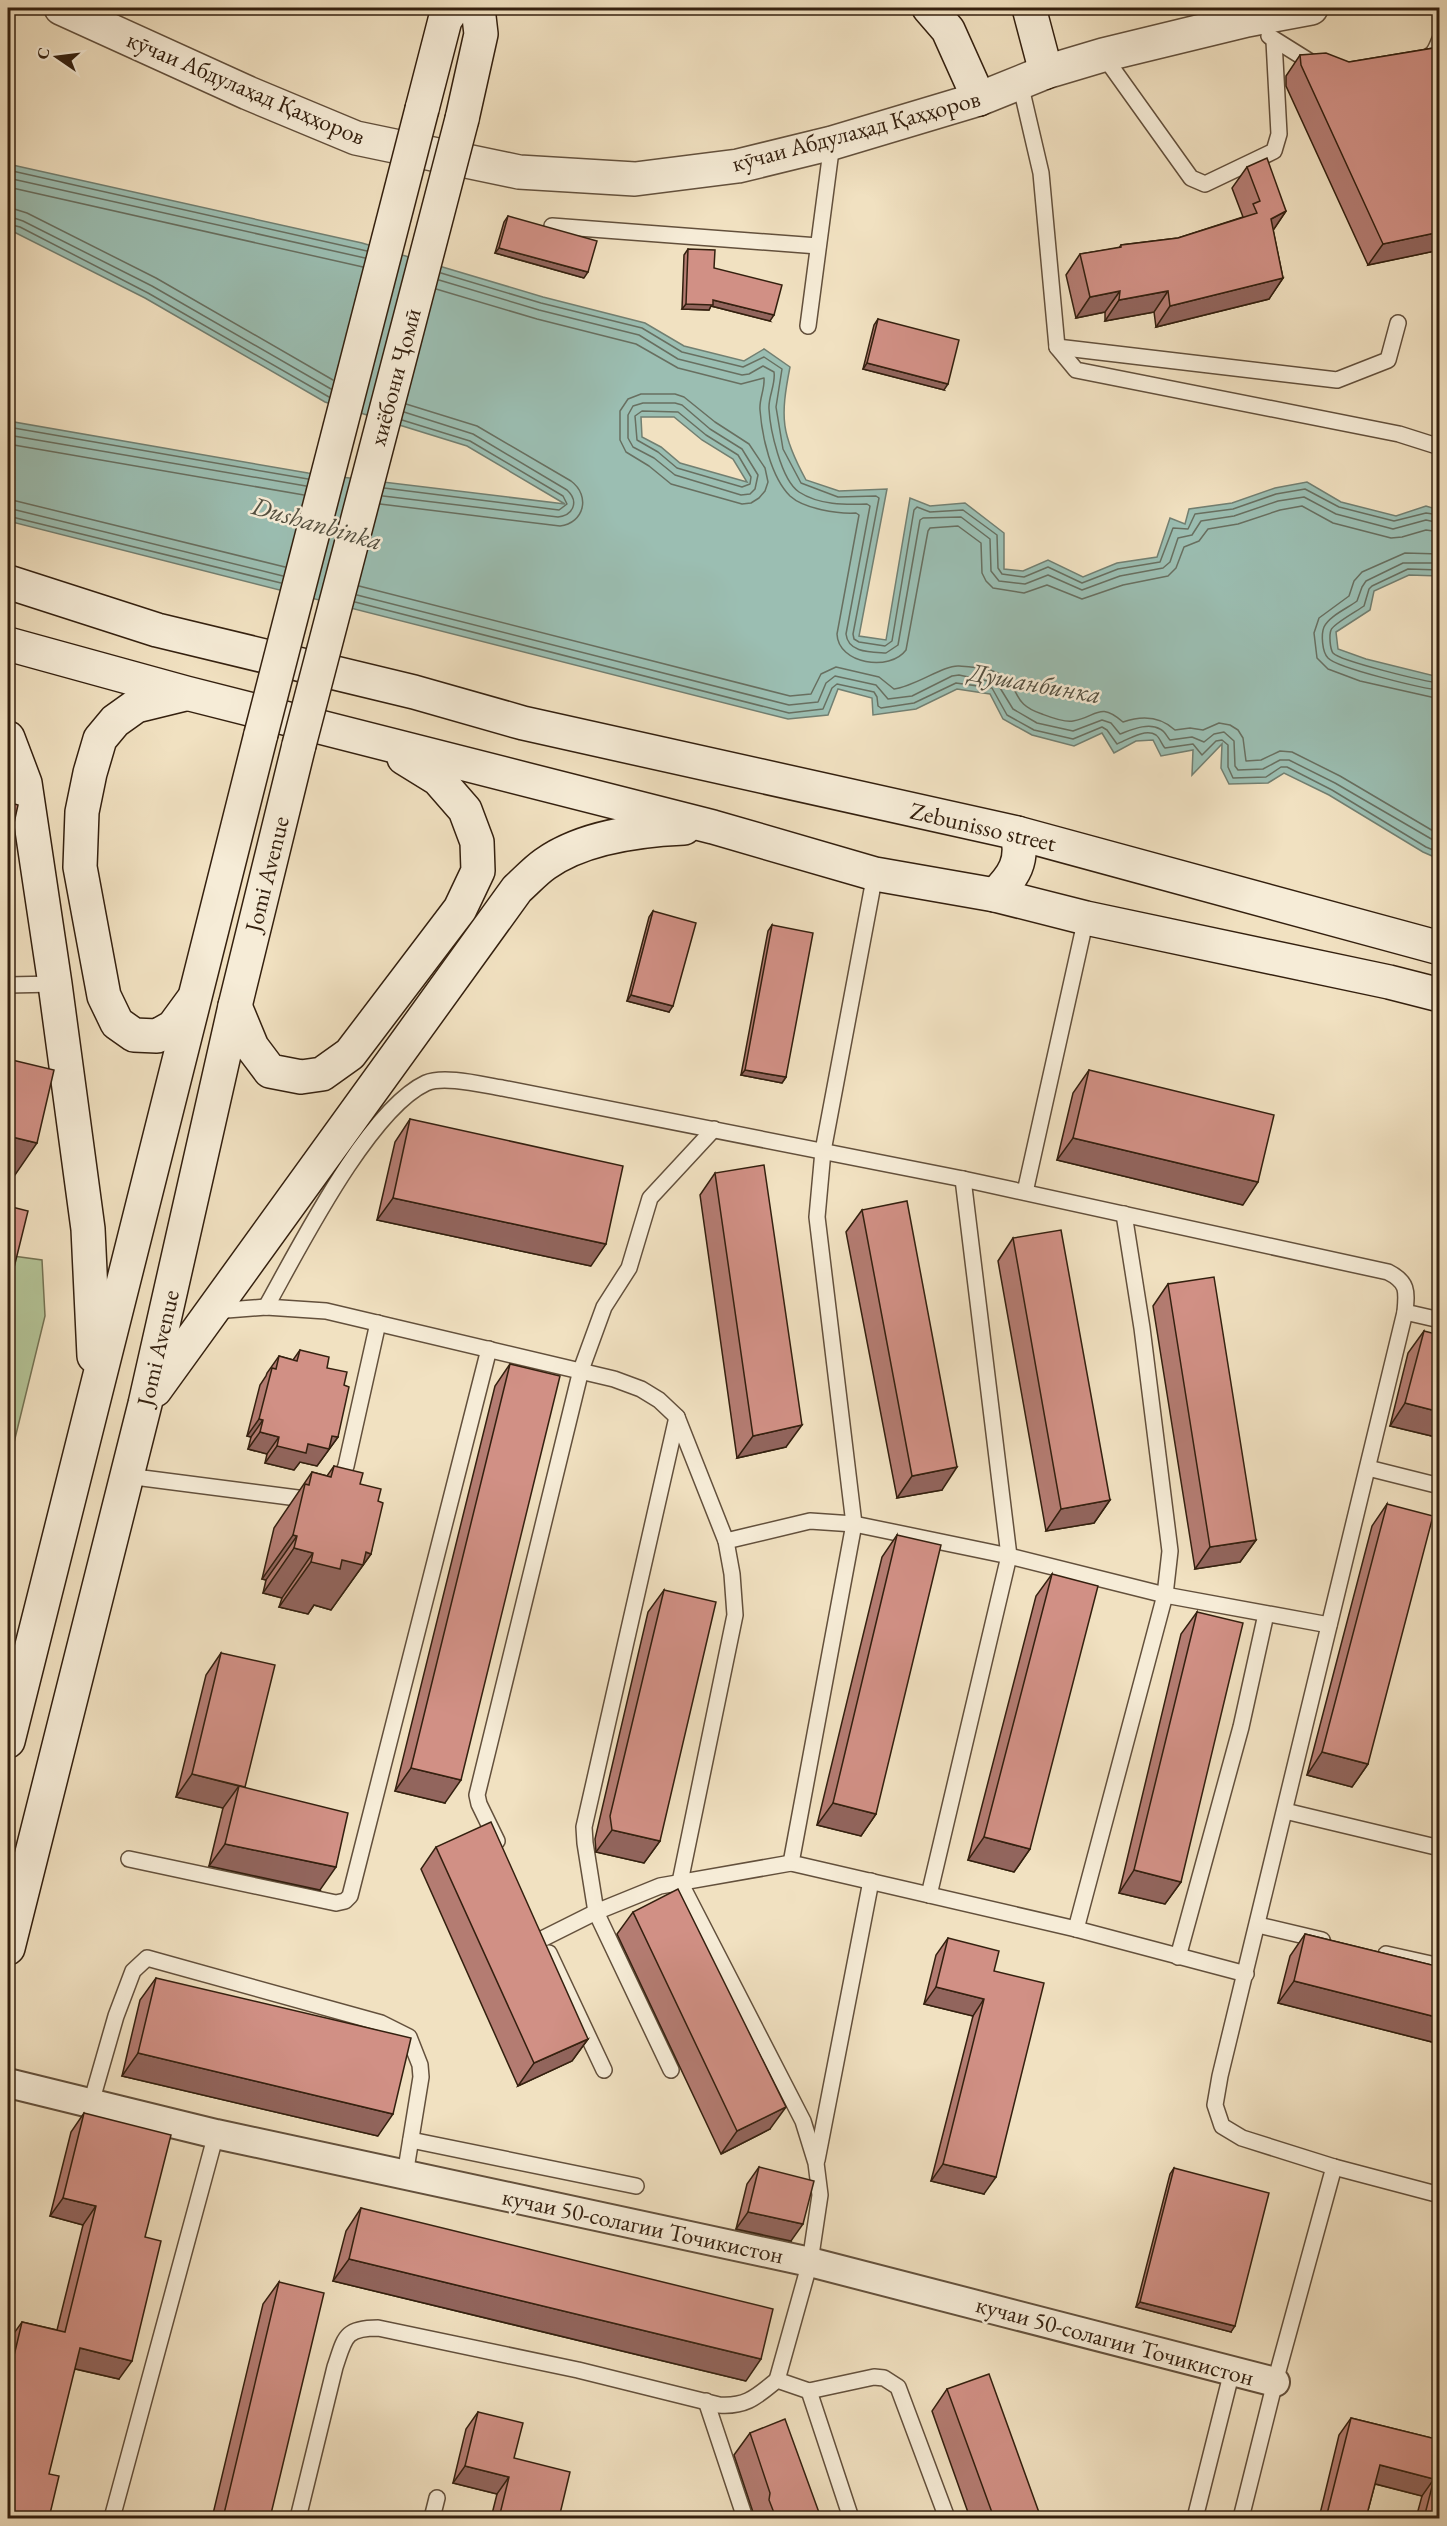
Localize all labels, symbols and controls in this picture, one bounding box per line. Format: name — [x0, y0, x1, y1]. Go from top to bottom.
street label: кӯчаи Абдулаҳад Қаҳҳоров — [122, 23, 370, 152]
north arrow — [27, 27, 87, 87]
text: С — [31, 45, 54, 62]
street label: кӯчаи Абдулаҳад Қаҳҳоров — [728, 82, 983, 179]
street label: хиёбони Ҷомӣ — [361, 304, 428, 449]
water label: Dushanbinka — [247, 488, 386, 558]
water label: Душанбинка — [964, 654, 1104, 711]
street label: Zebunisso street — [907, 795, 1060, 858]
street label: Jomi Avenue — [237, 813, 296, 937]
street label: Jomi Avenue — [129, 1287, 186, 1411]
street label: кучаи 50-солагии Точикистон — [500, 2181, 787, 2270]
street label: кучаи 50-солагии Точикистон — [973, 2288, 1258, 2393]

